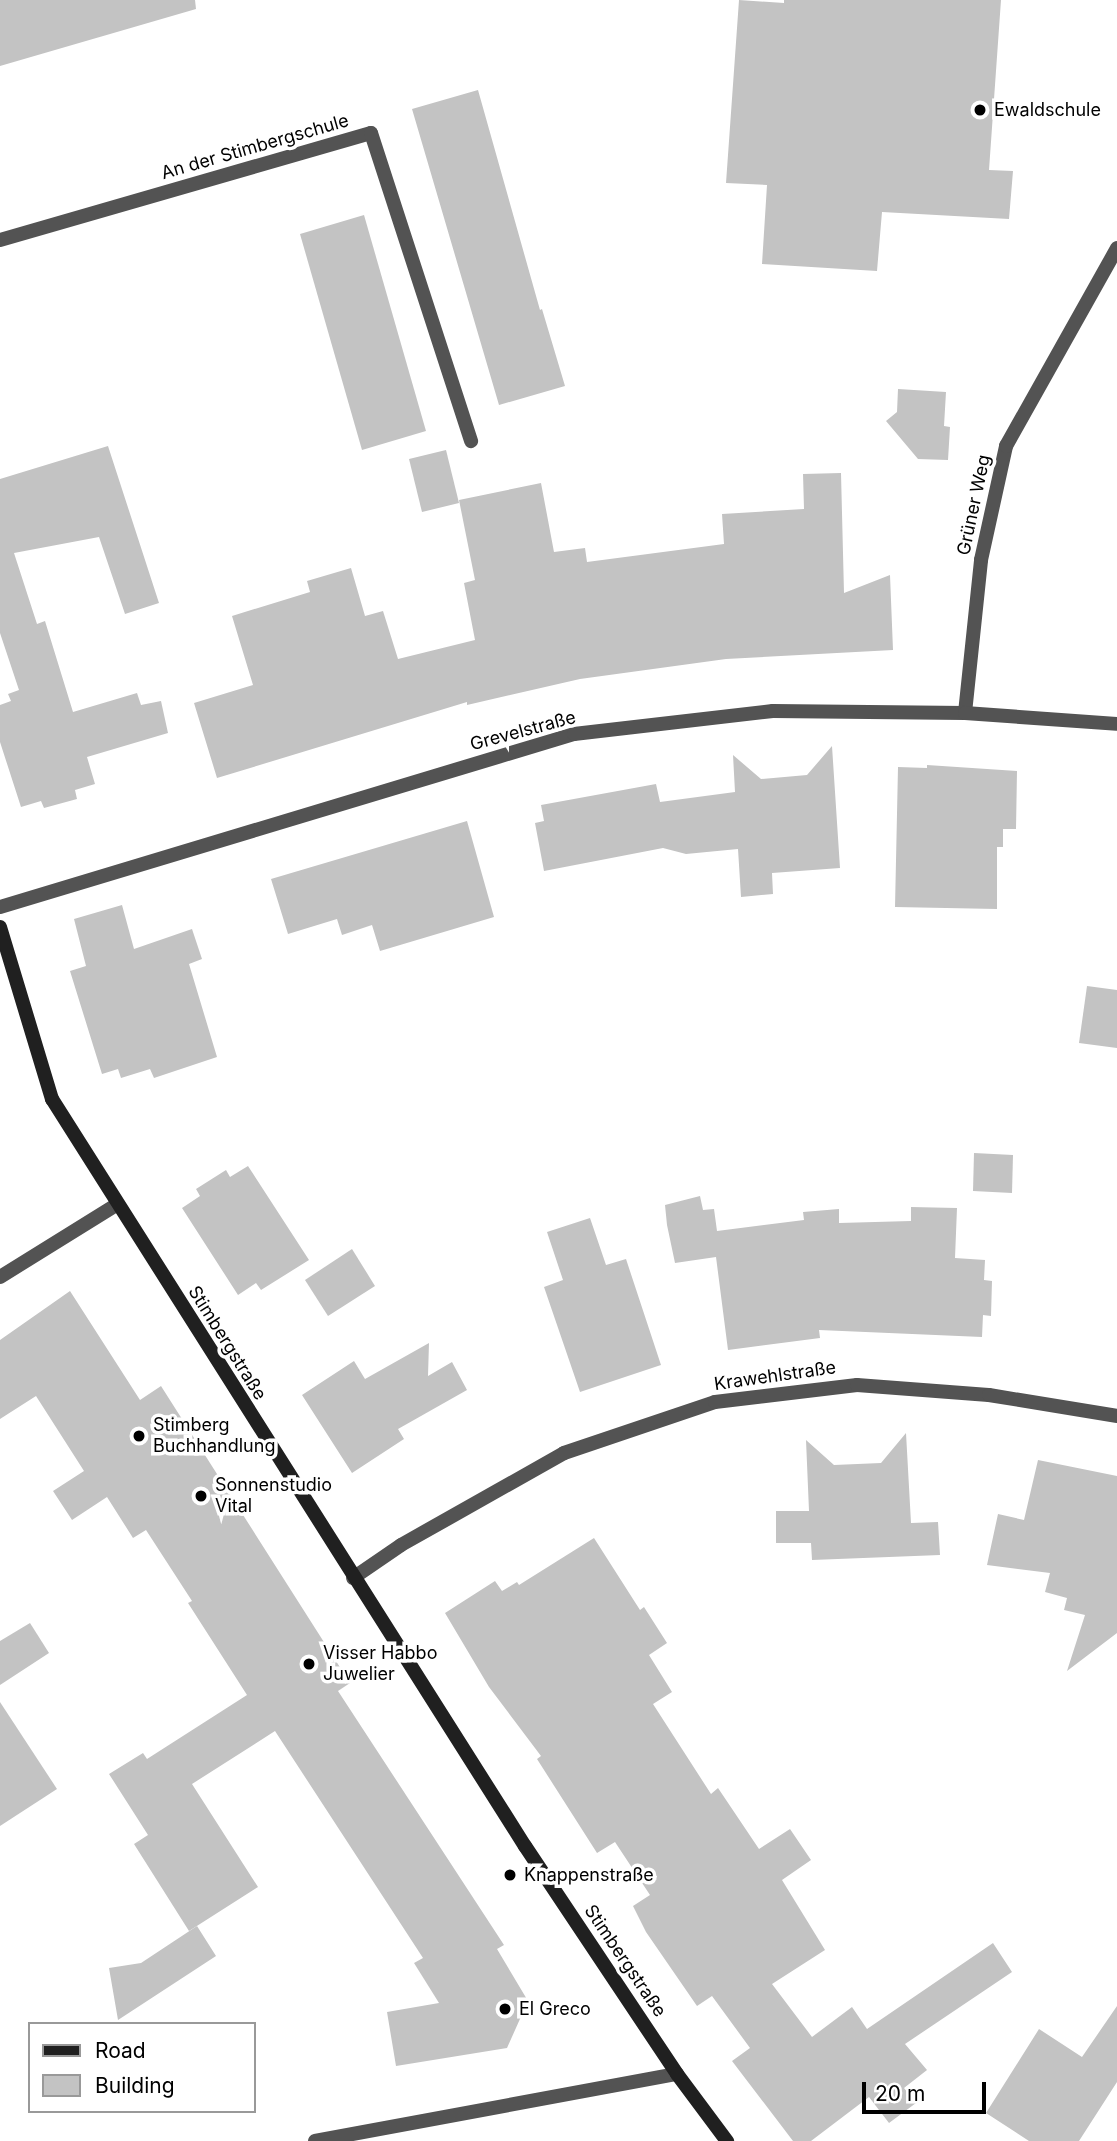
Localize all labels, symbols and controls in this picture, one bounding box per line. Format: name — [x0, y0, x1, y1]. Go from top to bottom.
place label: Ewaldschule — [994, 99, 1101, 121]
marker: Ewaldschule — [972, 102, 988, 118]
street label: An der Stimbergschule — [159, 110, 351, 184]
street label: Grüner Weg — [953, 453, 995, 557]
street label: Grevelstraße — [468, 707, 578, 755]
street label: Stimbergstraße — [183, 1282, 271, 1404]
street label: Krawehlstraße — [713, 1357, 837, 1395]
place label: Stimberg Buchhandlung — [153, 1415, 275, 1458]
marker: Stimberg Buchhandlung — [131, 1428, 147, 1444]
place label: Sonnenstudio Vital — [215, 1475, 332, 1518]
marker: Sonnenstudio Vital — [193, 1488, 209, 1504]
place label: Visser Habbo Juwelier — [323, 1643, 437, 1686]
marker: Visser Habbo Juwelier — [301, 1656, 317, 1672]
place label: Knappenstraße — [524, 1864, 654, 1886]
marker: Knappenstraße — [502, 1867, 518, 1883]
street label: Stimbergstraße — [580, 1901, 670, 2021]
place label: El Greco — [519, 1998, 591, 2020]
marker: El Greco — [497, 2001, 513, 2017]
legend — [28, 2022, 256, 2113]
text: Road — [95, 2038, 146, 2063]
scale bar — [865, 2068, 989, 2112]
text: Building — [95, 2073, 175, 2098]
text: 20 m — [875, 2081, 925, 2106]

